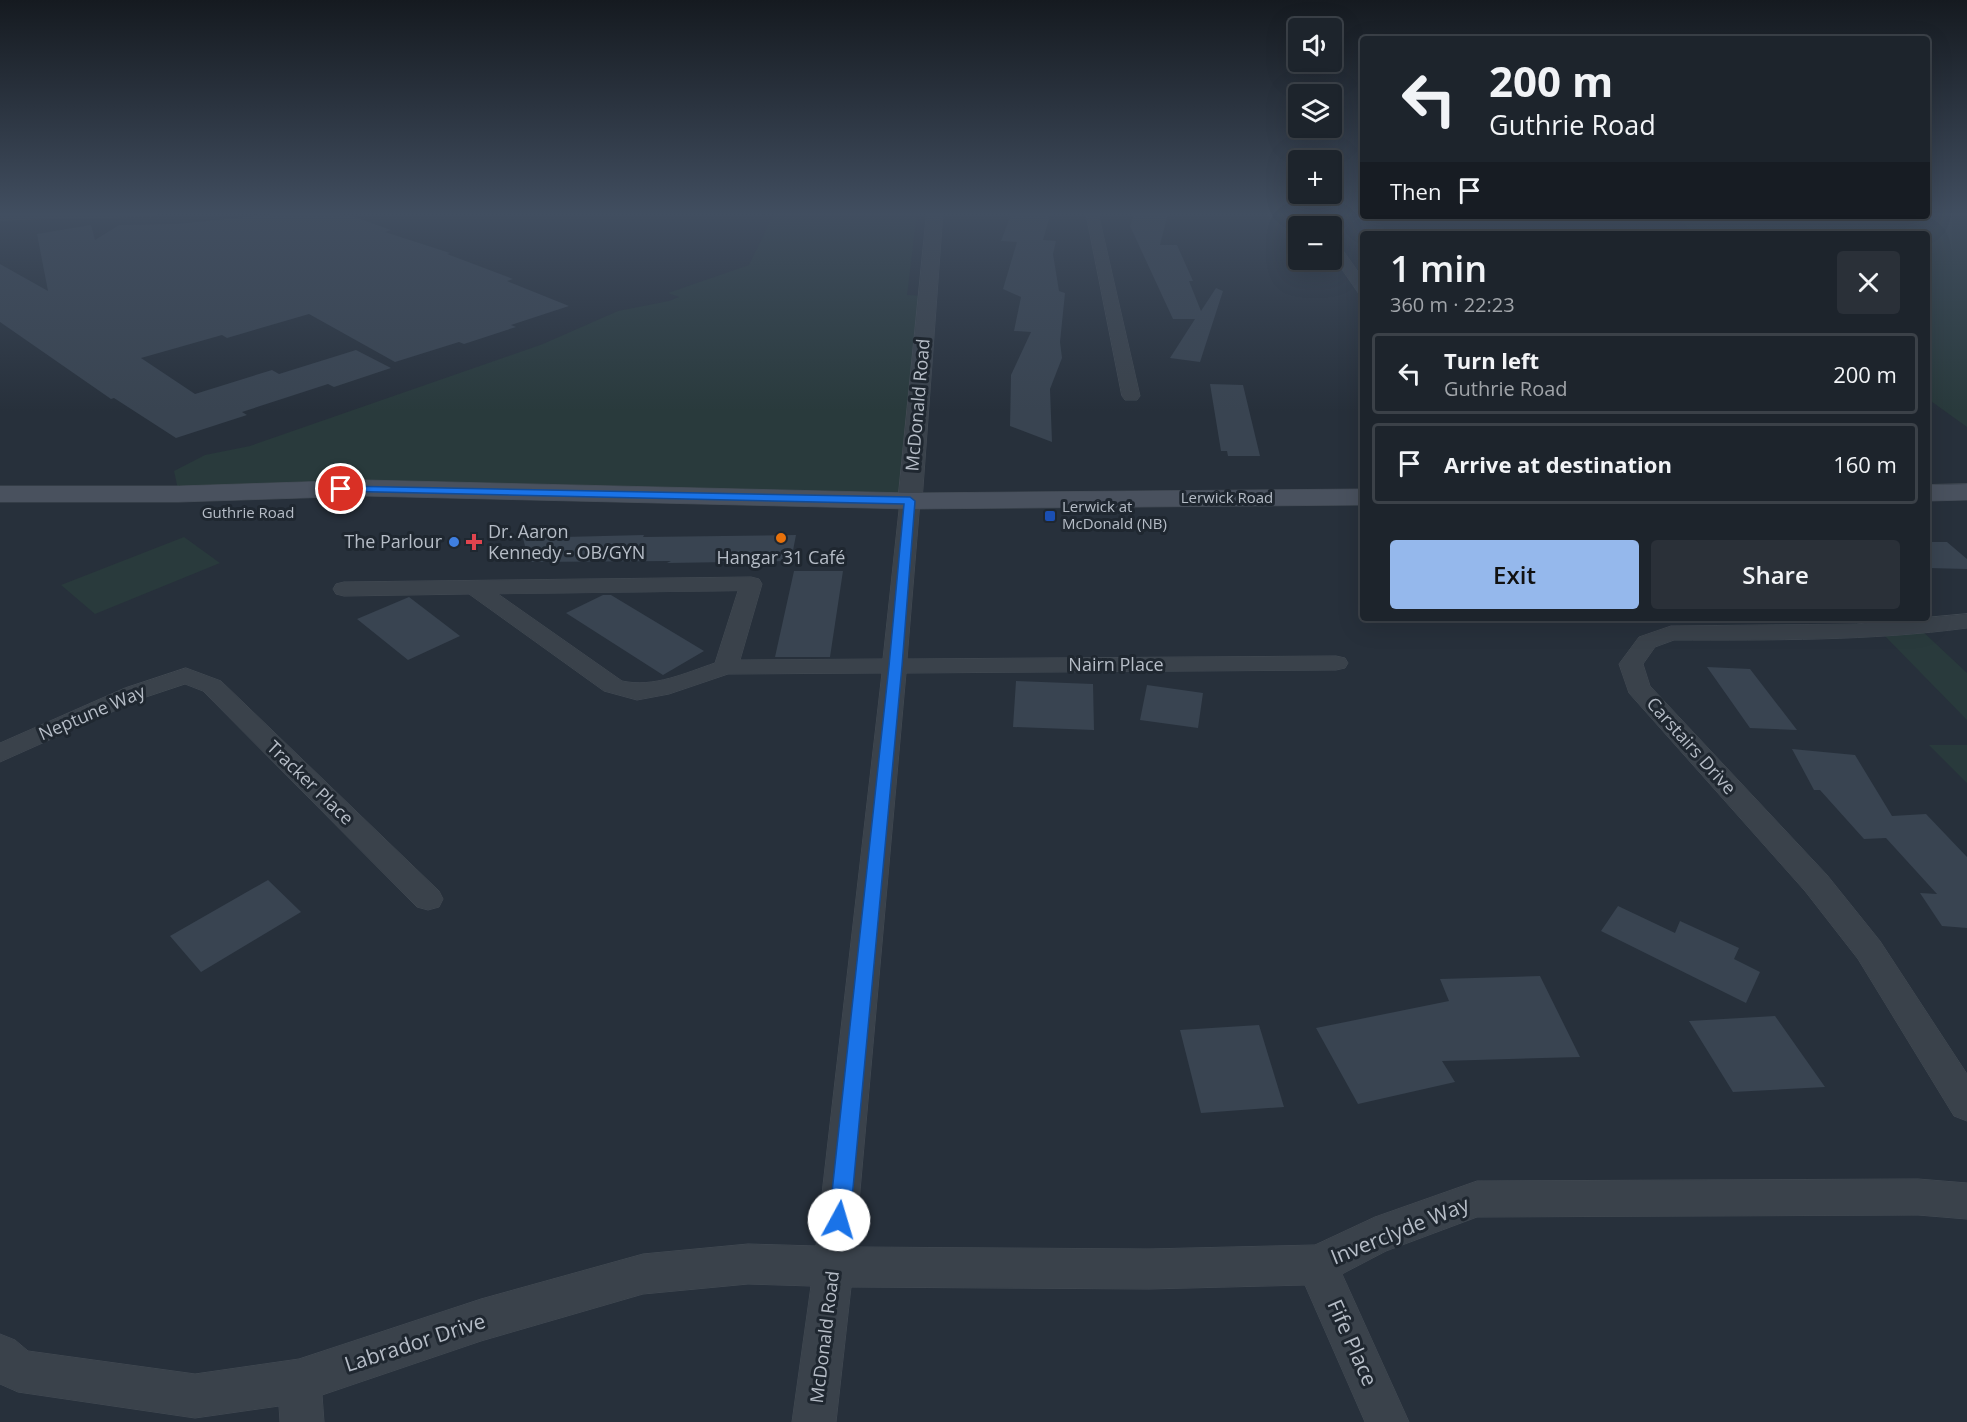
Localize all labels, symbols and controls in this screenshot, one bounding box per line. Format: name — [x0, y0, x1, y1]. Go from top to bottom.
map controls — [1288, 18, 1342, 270]
button: sound — [1288, 18, 1342, 72]
text: 200 m — [1489, 52, 1613, 109]
icon: left — [1390, 60, 1468, 138]
button: layers — [1288, 84, 1342, 138]
text: Guthrie Road — [1489, 106, 1656, 143]
button: + — [1288, 150, 1342, 204]
icon: arrive — [1453, 174, 1486, 207]
text: Then — [1390, 176, 1441, 206]
button: − — [1288, 216, 1342, 270]
text: 1 min — [1390, 244, 1487, 293]
button: close — [1837, 251, 1900, 314]
text: 360 m · 22:23 — [1390, 291, 1515, 318]
street label: McDonald Road — [899, 338, 935, 472]
text: Turn left — [1444, 345, 1539, 375]
icon: left — [1393, 357, 1426, 390]
text: 200 m — [1833, 359, 1897, 389]
text: Guthrie Road — [1444, 375, 1568, 402]
icon: arrive — [1393, 447, 1426, 480]
text: Arrive at destination — [1444, 449, 1672, 479]
text: 160 m — [1833, 449, 1897, 479]
pin — [315, 463, 366, 514]
icon: arrive — [324, 472, 357, 505]
street label: Lerwick Road — [1181, 487, 1273, 507]
place label: Lerwick at McDonald (NB) — [1062, 496, 1167, 533]
street label: Guthrie Road — [202, 502, 294, 522]
marker: Lerwick at McDonald (NB) — [1043, 509, 1057, 523]
place label: Dr. Aaron Kennedy - OB/GYN — [488, 519, 645, 564]
place label: The Parlour — [344, 529, 443, 553]
marker: Hangar 31 Café — [774, 531, 788, 545]
marker: Dr. Aaron Kennedy - OB/GYN — [465, 533, 483, 551]
marker: The Parlour — [447, 535, 461, 549]
button: Exit — [1390, 540, 1639, 609]
button: Share — [1651, 540, 1900, 609]
place label: Hangar 31 Café — [717, 545, 845, 569]
street label: Nairn Place — [1068, 652, 1164, 676]
street label: Neptune Way — [35, 678, 149, 745]
street label: Carstairs Drive — [1642, 692, 1742, 799]
street label: Tracker Place — [262, 735, 359, 830]
position arrow — [807, 1188, 871, 1252]
street label: Inverclyde Way — [1326, 1189, 1474, 1271]
street label: McDonald Road — [804, 1269, 844, 1404]
street label: Fife Place — [1321, 1295, 1384, 1390]
street label: Labrador Drive — [341, 1306, 489, 1378]

